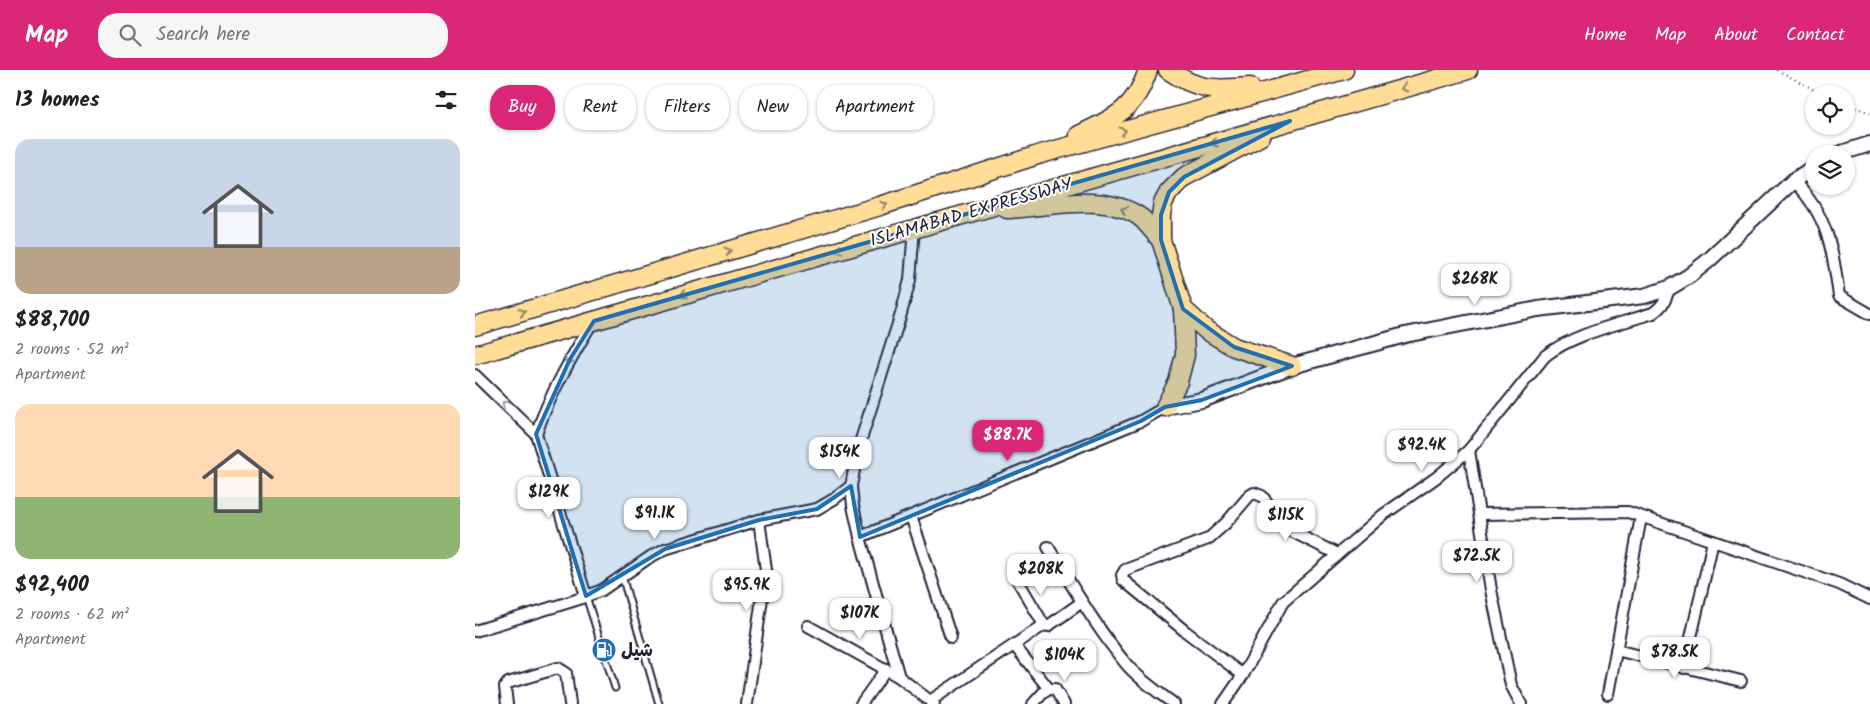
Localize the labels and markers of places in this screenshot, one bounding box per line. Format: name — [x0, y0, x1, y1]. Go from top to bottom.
pin: $268K — [1440, 264, 1510, 306]
pin: $88.7K — [967, 420, 1049, 462]
pin: $92.4K — [1381, 430, 1463, 472]
pin: $154K — [805, 436, 875, 479]
pin: $129K — [514, 476, 584, 519]
pin: $91.1K — [614, 498, 696, 540]
pin: $115K — [1251, 500, 1321, 542]
pin: $72.5K — [1436, 540, 1518, 583]
pin: $208K — [1006, 554, 1076, 596]
pin: $95.9K — [706, 570, 788, 612]
pin: $107K — [825, 598, 895, 640]
pin: $78.5K — [1634, 636, 1716, 679]
fuel station icon: شیل — [591, 637, 617, 663]
place label: شیل — [621, 637, 653, 666]
pin: $104K — [1030, 640, 1100, 682]

